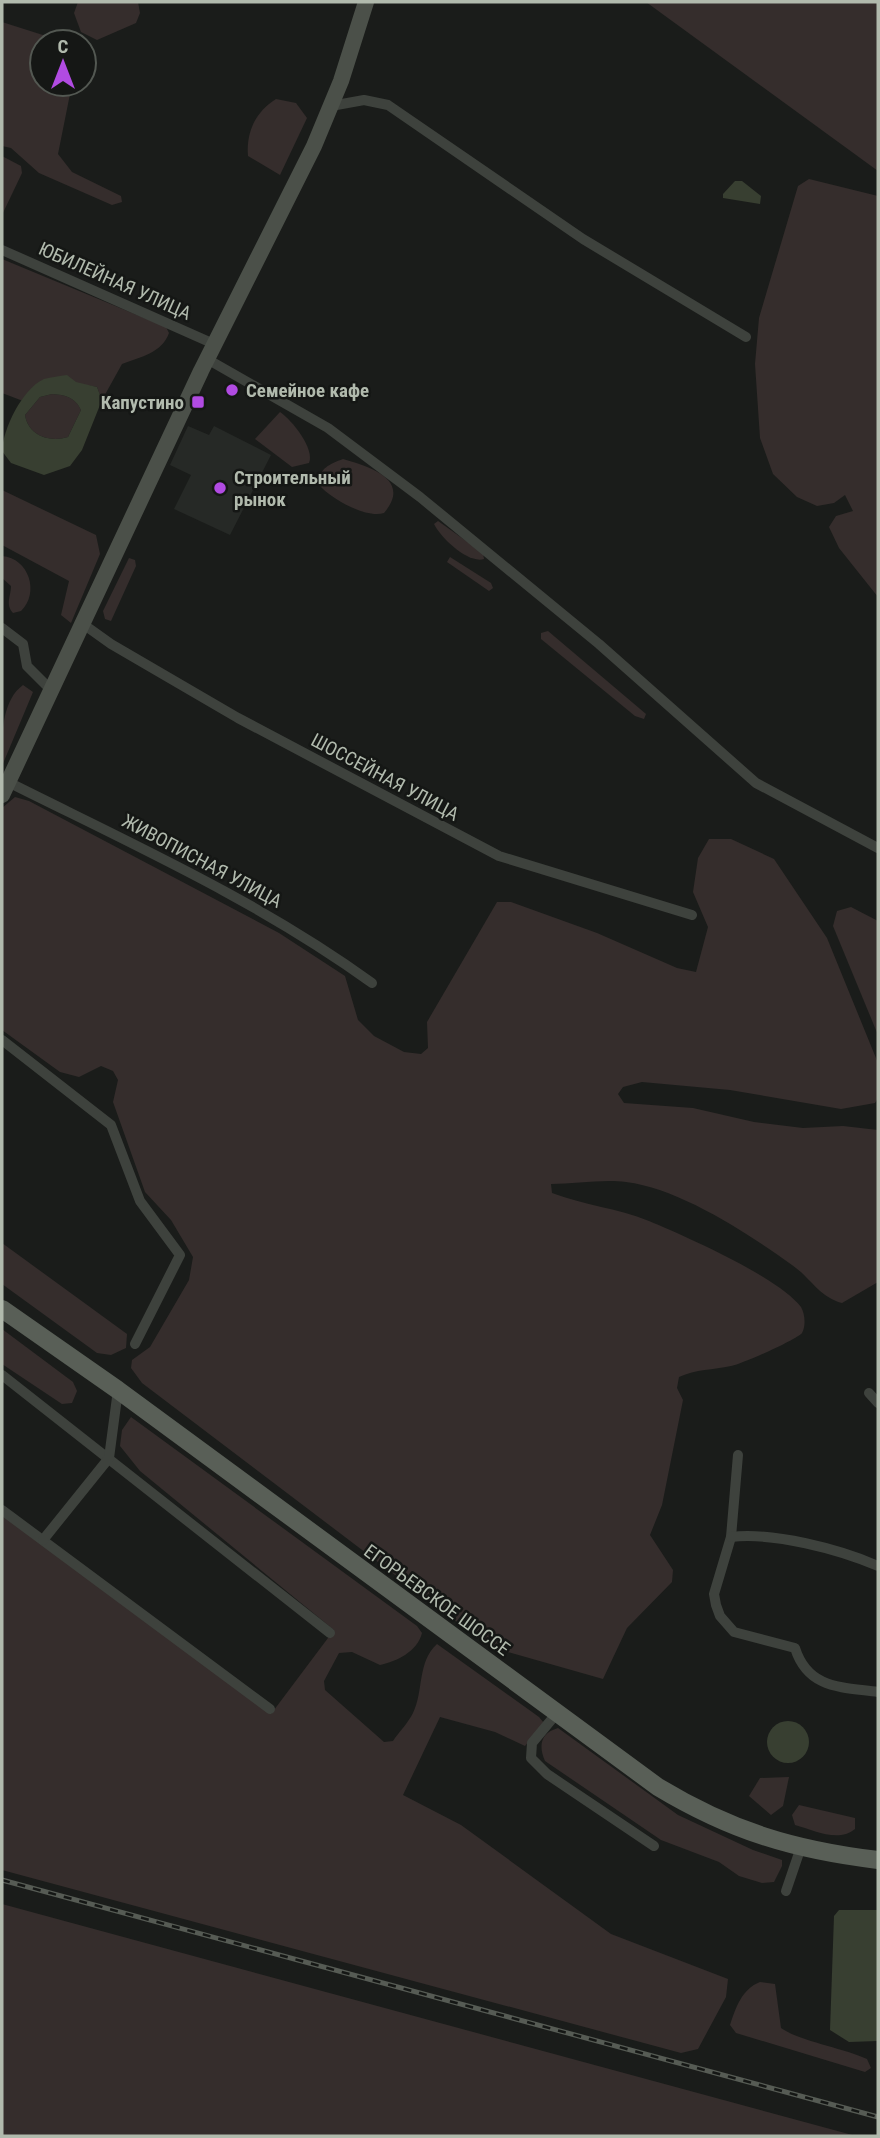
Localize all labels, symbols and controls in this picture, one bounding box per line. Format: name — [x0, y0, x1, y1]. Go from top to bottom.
north arrow — [28, 28, 98, 98]
text: С — [58, 35, 69, 58]
street label: ЮБИЛЕЙНАЯ УЛИЦА — [35, 237, 195, 325]
place label: Семейное кафе — [246, 379, 369, 402]
marker: Семейное кафе — [224, 382, 240, 398]
place label: Капустино — [101, 391, 184, 414]
marker: Капустино — [190, 394, 206, 410]
place label: Строительный рынок — [234, 466, 351, 511]
marker: Строительный рынок — [212, 480, 228, 496]
street label: ШОССЕЙНАЯ УЛИЦА — [307, 728, 463, 826]
street label: ЖИВОПИСНАЯ УЛИЦА — [118, 809, 286, 913]
street label: ЕГОРЬЕВСКОЕ ШОССЕ — [360, 1539, 514, 1661]

